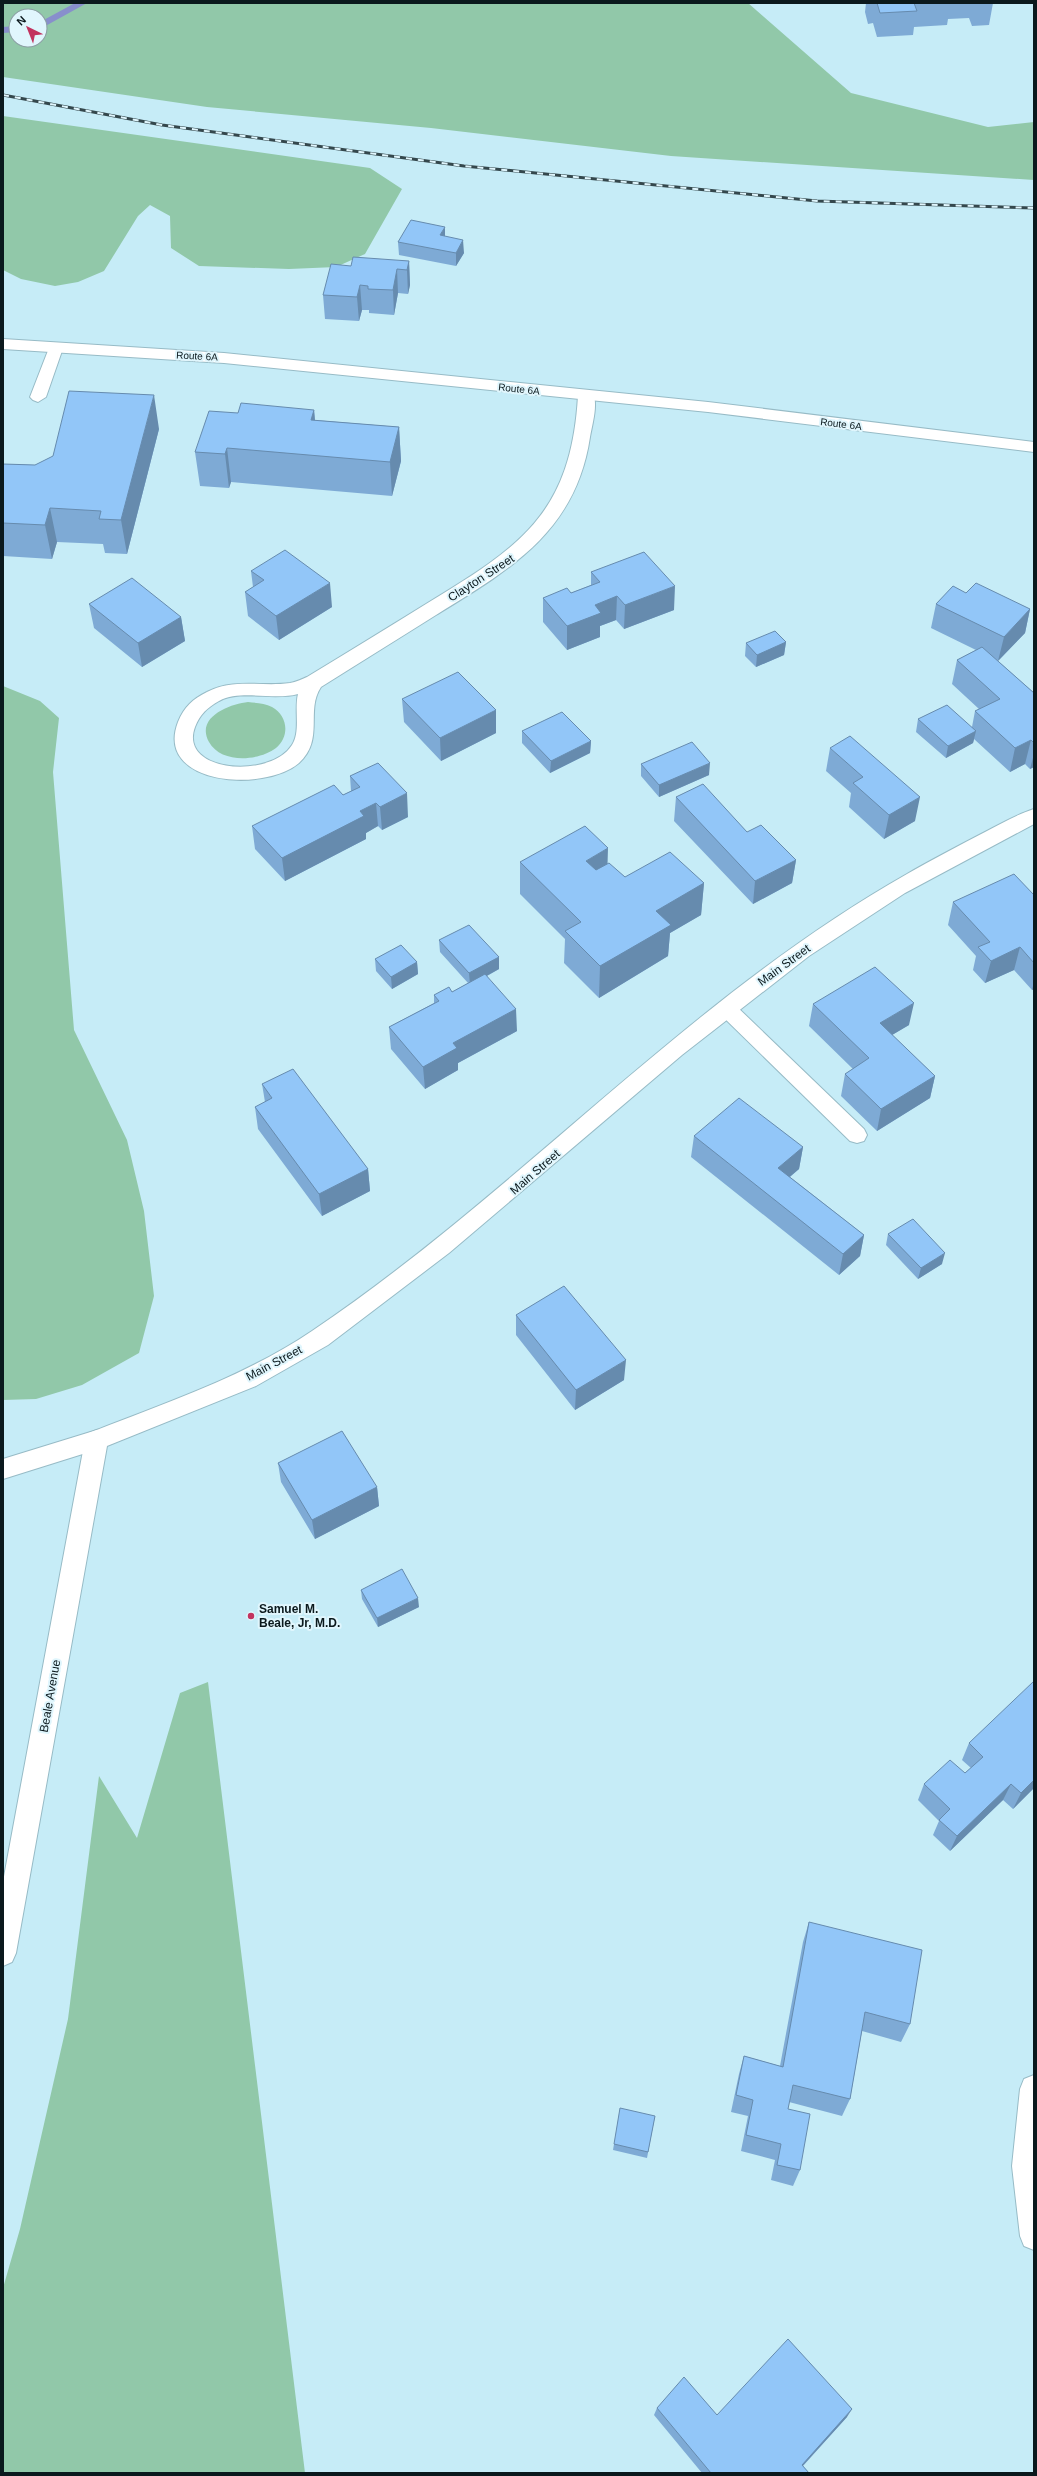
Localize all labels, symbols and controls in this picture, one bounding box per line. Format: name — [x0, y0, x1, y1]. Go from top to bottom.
north arrow — [8, 8, 48, 48]
text: N — [14, 14, 28, 28]
street label: Route 6A — [176, 349, 218, 363]
street label: Route 6A — [498, 381, 541, 397]
street label: Route 6A — [820, 416, 863, 432]
street label: Clayton Street — [445, 551, 517, 605]
street label: Main Street — [755, 941, 813, 989]
street label: Main Street — [507, 1146, 563, 1197]
street label: Main Street — [244, 1342, 305, 1384]
place label: Samuel M. Beale, Jr, M.D. — [259, 1602, 340, 1630]
marker: Samuel M. Beale, Jr, M.D. — [246, 1611, 256, 1621]
street label: Beale Avenue — [37, 1658, 63, 1734]

